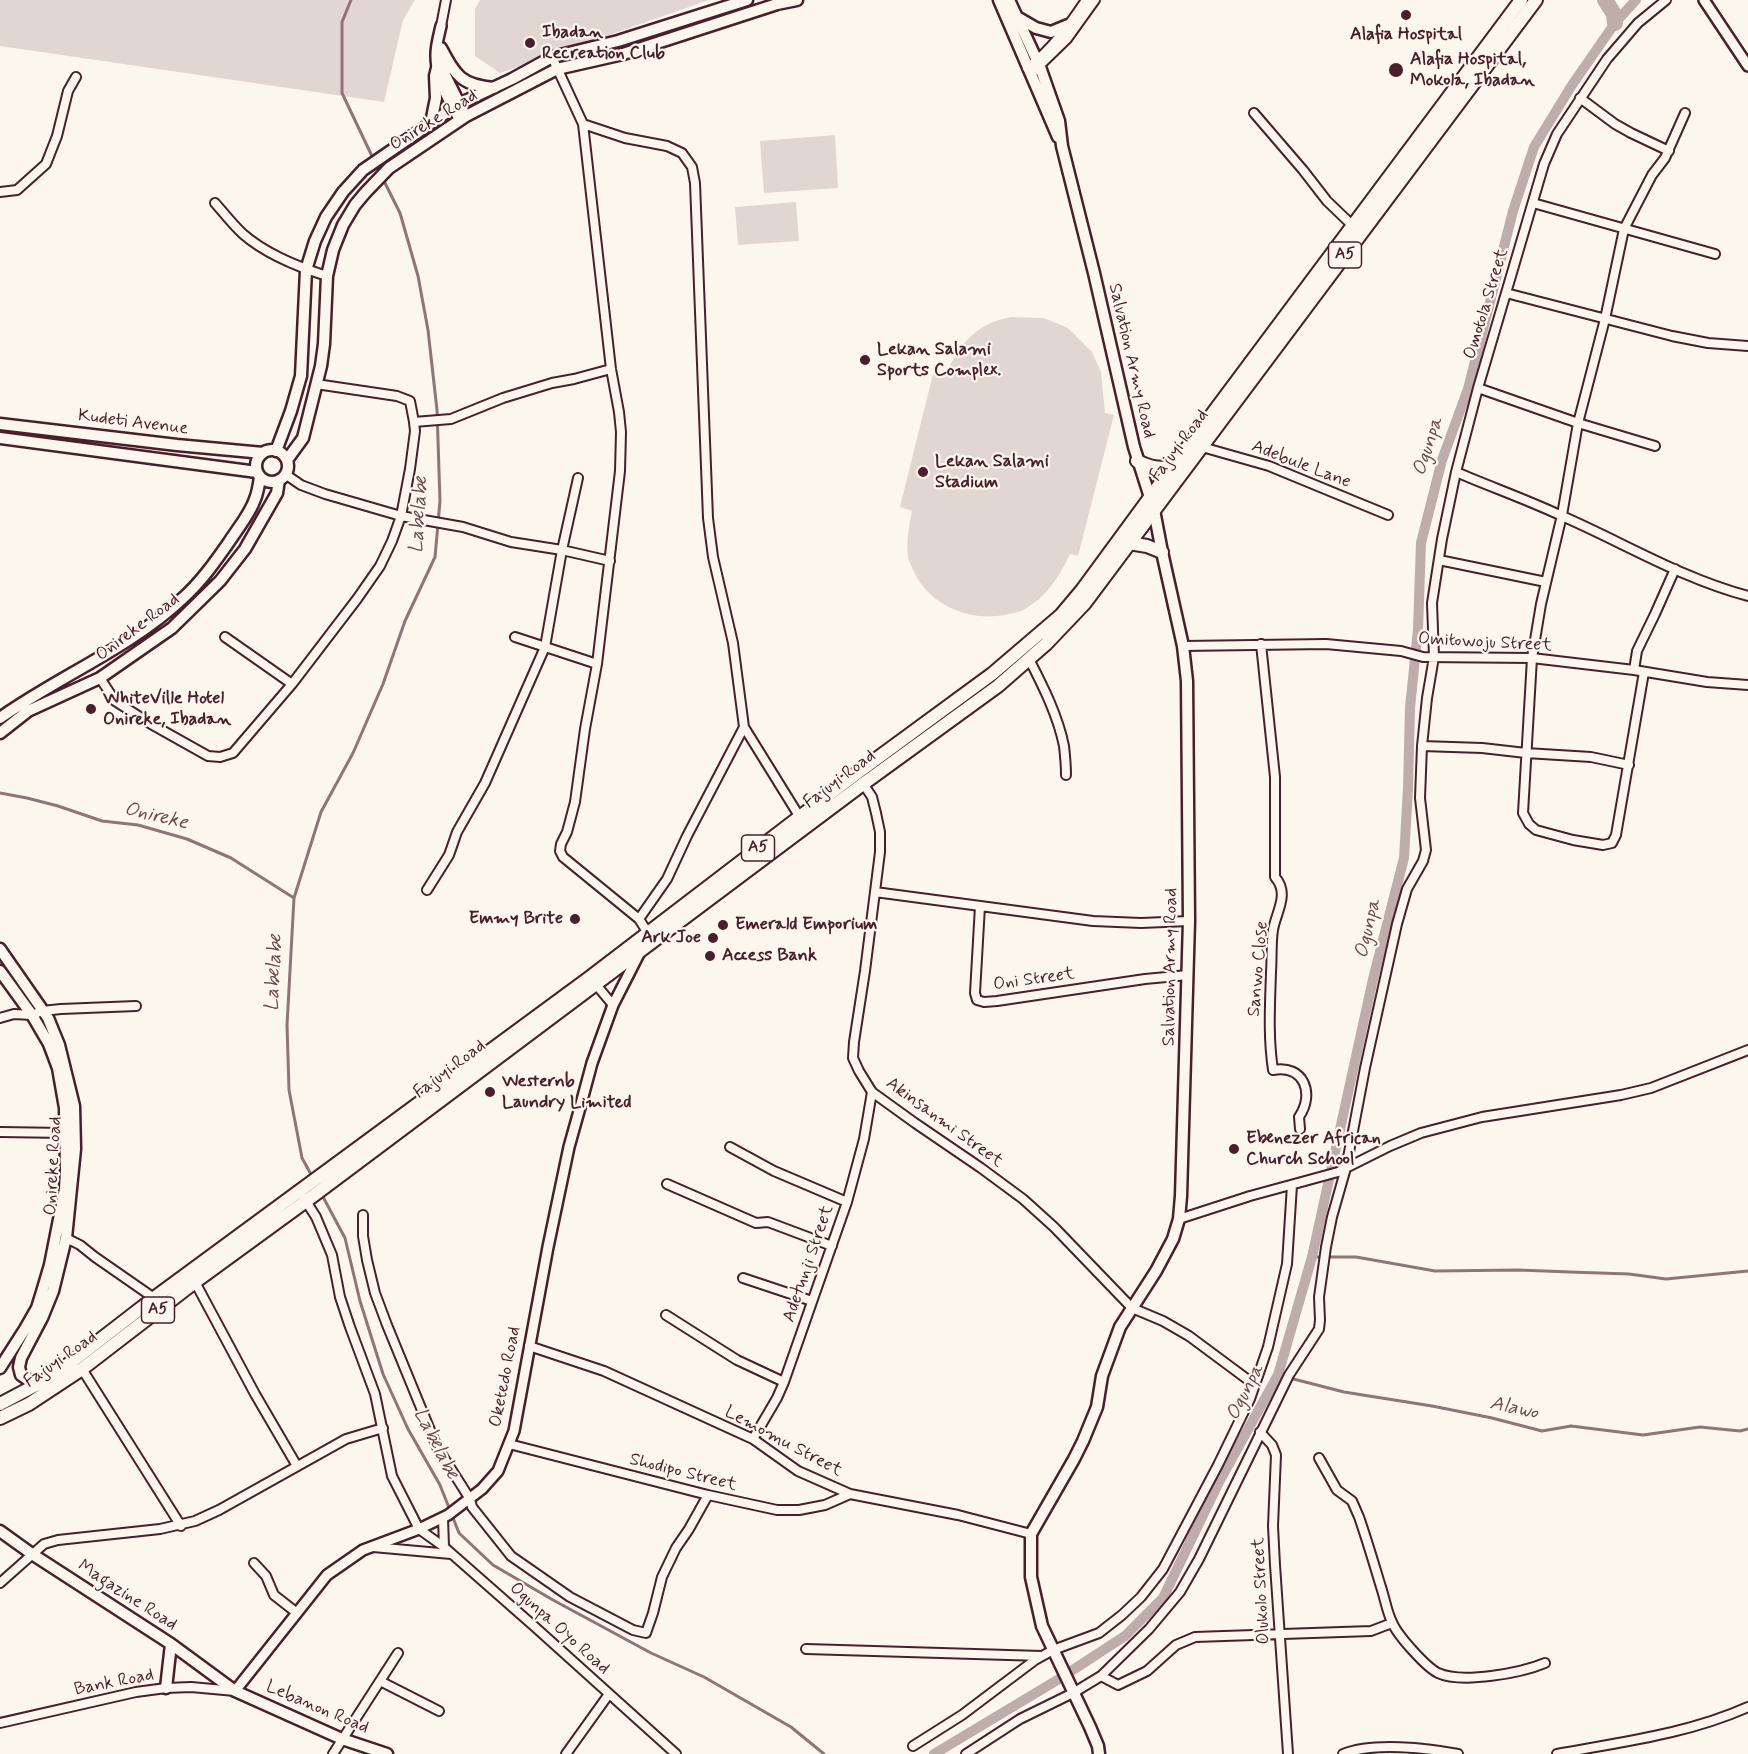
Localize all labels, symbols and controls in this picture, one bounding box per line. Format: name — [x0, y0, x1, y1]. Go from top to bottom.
marker: Alafia Hospital — [1399, 8, 1413, 22]
place label: Ibadan Recreation Club — [542, 22, 665, 64]
place label: Alafia Hospital — [1350, 24, 1462, 46]
marker: Ibadan Recreation Club — [523, 36, 537, 50]
place label: Alafia Hospital, Mokola, Ibadan — [1410, 49, 1535, 92]
marker: Alafia Hospital, Mokola, Ibadan — [1387, 61, 1405, 79]
street label: Onireke Road — [386, 86, 482, 156]
road number: A5 — [1328, 242, 1362, 268]
street label: Omotola Street — [1460, 246, 1514, 362]
street label: Salvation Army Road — [1103, 281, 1159, 441]
place label: Lekan Salami Sports Complex. — [877, 339, 1001, 382]
marker: Lekan Salami Sports Complex. — [858, 353, 872, 367]
street label: Kudeti Avenue — [77, 406, 189, 440]
street label: Fajuyi Road — [1146, 406, 1214, 486]
water label: Ogunpa — [1408, 415, 1450, 479]
street label: Adebule Lane — [1248, 436, 1354, 494]
place label: Lekan Salami Stadium — [935, 451, 1049, 494]
marker: Lekan Salami Stadium — [916, 465, 930, 479]
water label: Labelabe — [405, 476, 435, 554]
street label: Onireke Road — [92, 589, 184, 667]
street label: Omitowoju Street — [1417, 629, 1553, 657]
place label: WhiteVille Hotel Onireke, Ibadan — [103, 688, 231, 730]
marker: WhiteVille Hotel Onireke, Ibadan — [84, 702, 98, 716]
street label: Fajuyi Road — [800, 746, 880, 814]
water label: Onireke — [122, 798, 190, 836]
road number: A5 — [742, 835, 774, 861]
street label: Salvation Army Road — [1159, 888, 1183, 1046]
water label: Ogunpa — [1351, 897, 1387, 961]
place label: Emmy Brite — [469, 908, 563, 930]
marker: Emmy Brite — [568, 912, 582, 926]
place label: Emerald Emporium — [735, 914, 877, 936]
marker: Emerald Emporium — [716, 918, 730, 932]
street label: Sanwo Close — [1244, 920, 1274, 1018]
place label: Ark Joe — [641, 927, 701, 949]
marker: Ark Joe — [706, 931, 720, 945]
water label: Labelabe — [261, 934, 289, 1012]
place label: Access Bank — [722, 945, 817, 967]
marker: Access Bank — [703, 949, 717, 963]
street label: Oni Street — [992, 964, 1076, 996]
street label: Fajuyi Road — [410, 1036, 490, 1104]
place label: Westernb Laundry Limited — [502, 1071, 631, 1114]
street label: Akinsanmi Street — [881, 1073, 1007, 1173]
marker: Westernb Laundry Limited — [483, 1085, 497, 1099]
street label: Onireke Road — [41, 1116, 67, 1216]
place label: Ebenezer African Church School — [1246, 1128, 1381, 1170]
marker: Ebenezer African Church School — [1227, 1142, 1241, 1156]
street label: Adetunji Street — [779, 1203, 839, 1325]
road number: A5 — [142, 1297, 174, 1323]
street label: Oketedo Road — [486, 1325, 526, 1429]
street label: Fajuyi Road — [20, 1327, 102, 1393]
water label: Ogunpa — [1222, 1361, 1270, 1425]
water label: Alawo — [1488, 1392, 1540, 1426]
street label: Lemomu Street — [720, 1402, 846, 1482]
water label: Labelabe — [407, 1404, 463, 1484]
street label: Shodipo Street — [627, 1449, 739, 1497]
street label: Olukolo Street — [1248, 1537, 1276, 1645]
street label: Magazine Road — [73, 1556, 181, 1636]
street label: Ogunpa Oyo Road — [504, 1578, 614, 1680]
street label: Bank Road — [72, 1665, 156, 1701]
street label: Lebanon Road — [262, 1677, 372, 1739]

